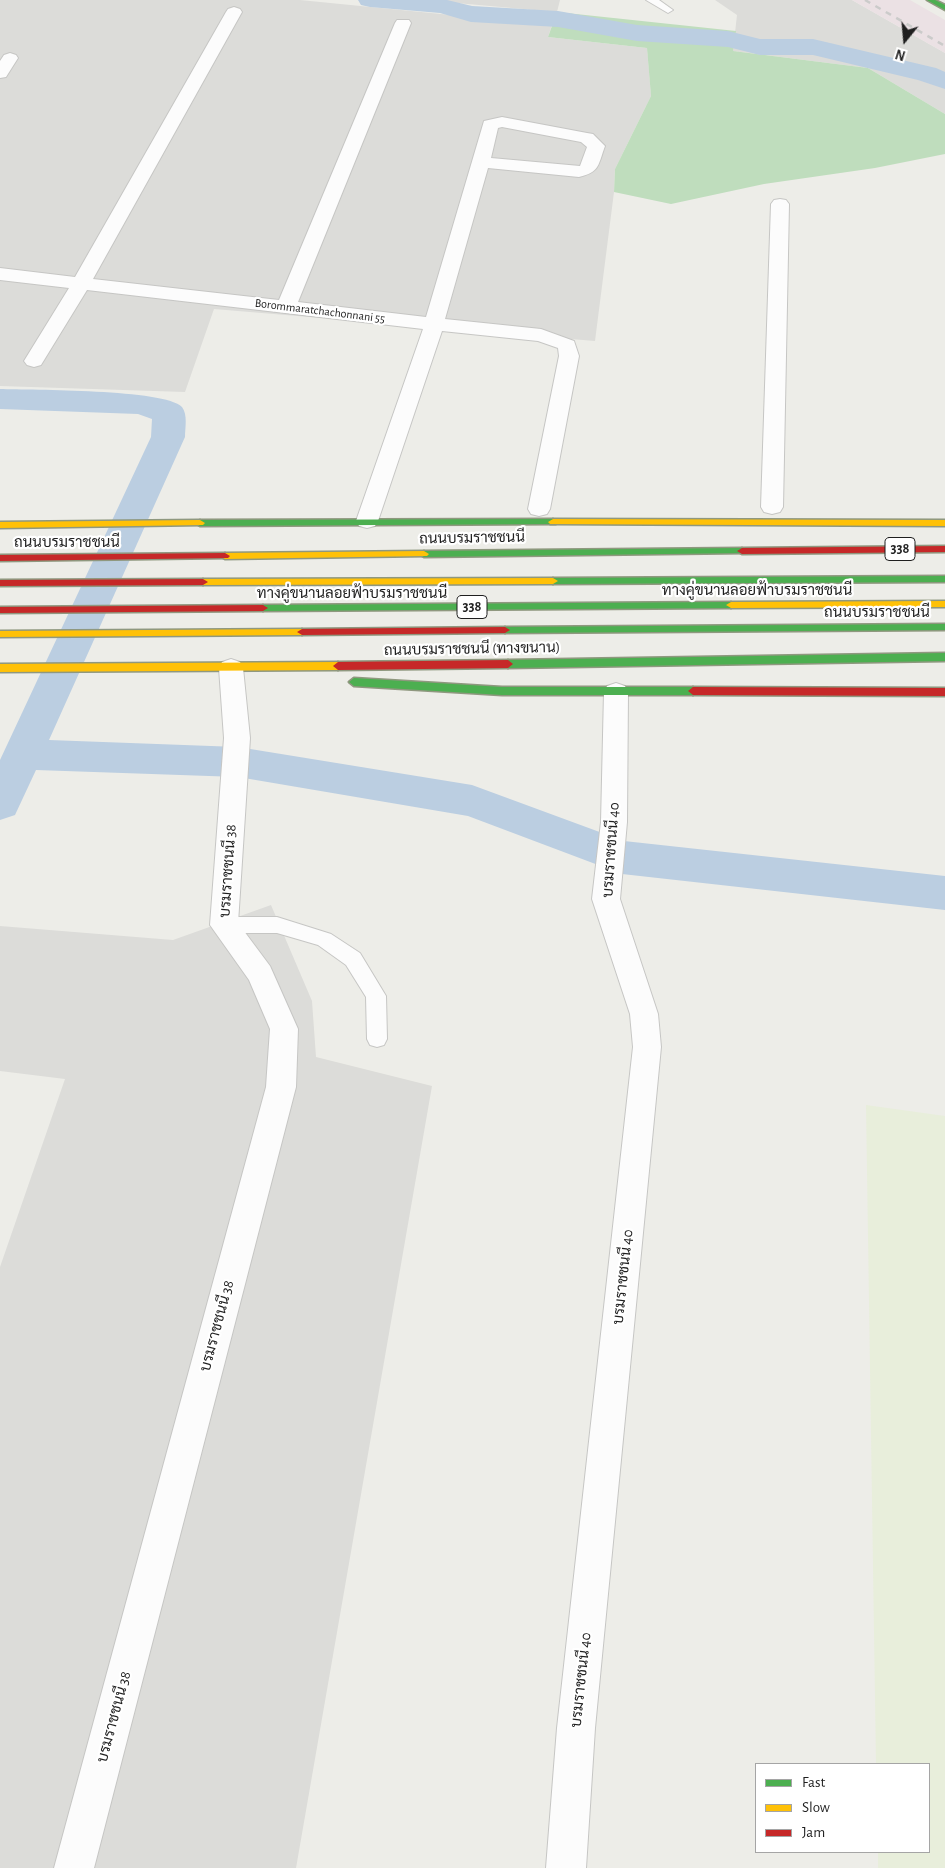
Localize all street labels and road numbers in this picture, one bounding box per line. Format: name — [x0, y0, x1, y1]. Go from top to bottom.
street label: Borommaratchachonnani 55 — [254, 296, 386, 326]
street label: ถนนบรมราชชนนี — [419, 528, 525, 548]
street label: ถนนบรมราชชนนี — [14, 533, 120, 551]
road number: 338 — [885, 538, 915, 560]
street label: ทางคู่ขนานลอยฟ้าบรมราชชนนี — [662, 581, 852, 599]
street label: ทางคู่ขนานลอยฟ้าบรมราชชนนี — [257, 584, 447, 602]
road number: 338 — [457, 596, 487, 618]
street label: ถนนบรมราชชนนี — [824, 603, 930, 621]
street label: ถนนบรมราชชนนี (ทางขนาน) — [384, 638, 560, 660]
street label: บรมราชชนนี 40 — [599, 802, 623, 898]
street label: บรมราชชนนี 38 — [216, 824, 240, 918]
street label: บรมราชชนนี 40 — [609, 1229, 637, 1325]
street label: บรมราชชนนี 38 — [196, 1278, 238, 1374]
street label: บรมราชชนนี 40 — [567, 1632, 595, 1728]
street label: บรมราชชนนี 38 — [93, 1669, 135, 1765]

